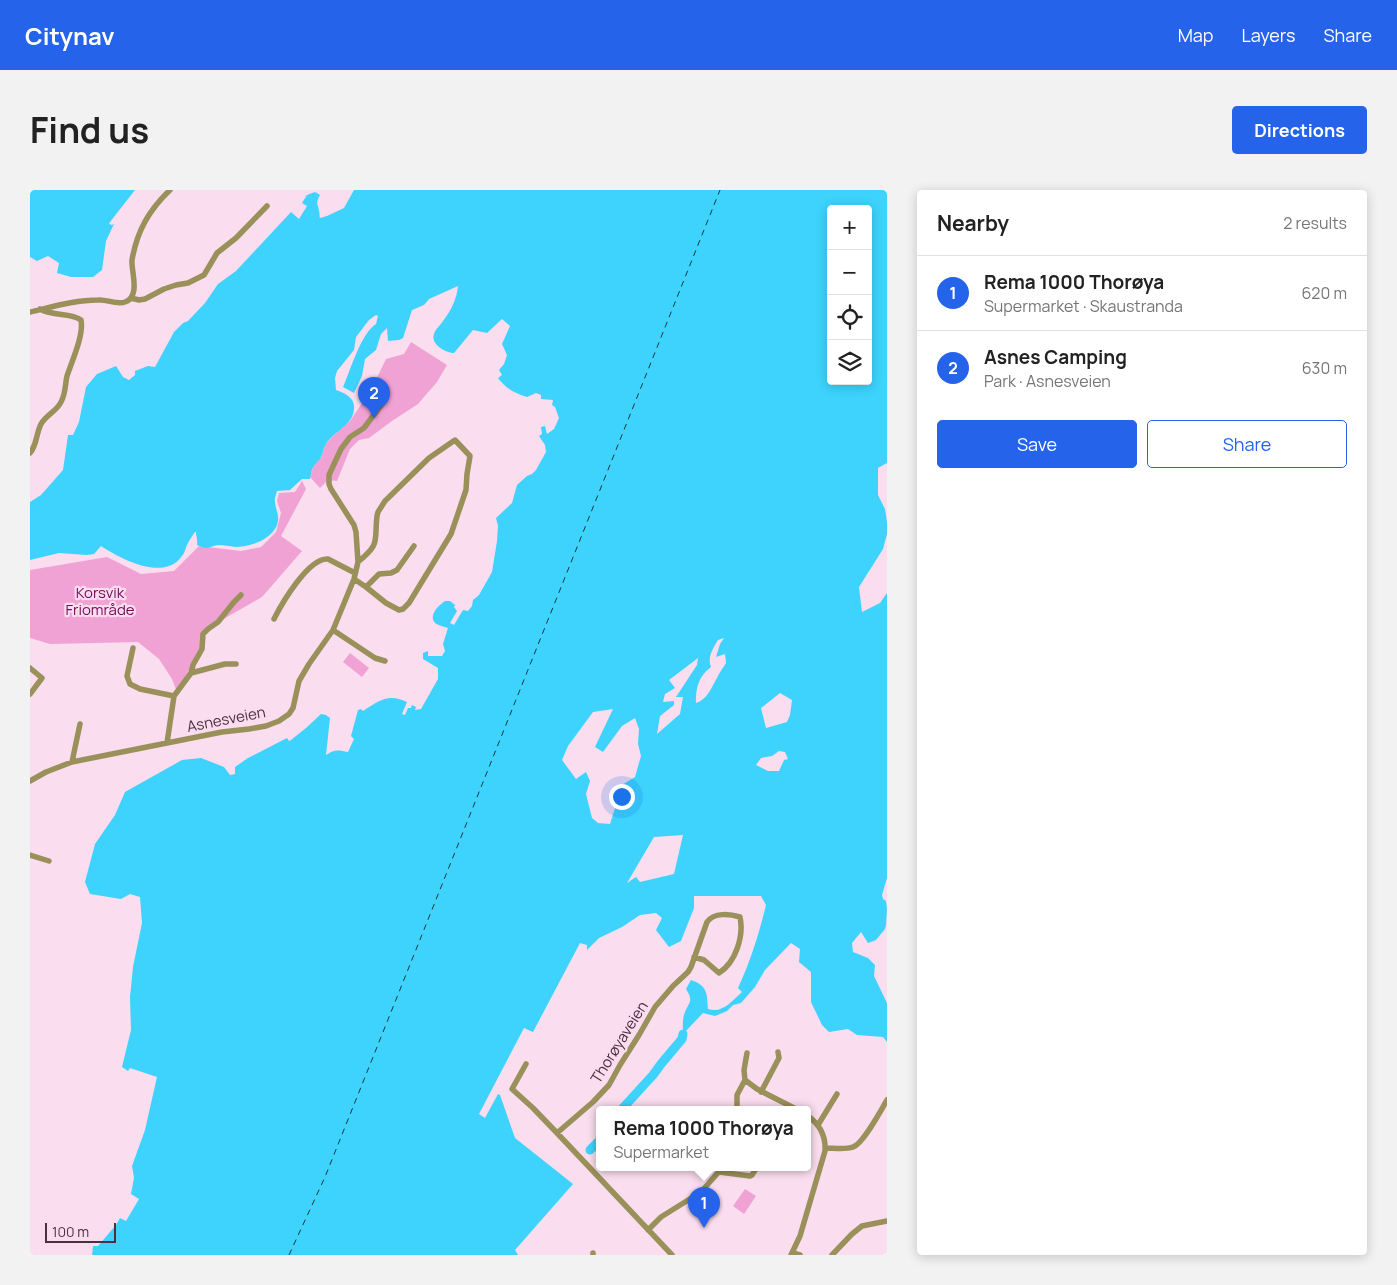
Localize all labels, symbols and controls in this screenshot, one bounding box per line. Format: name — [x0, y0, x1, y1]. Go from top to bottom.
text: Citynav — [25, 19, 115, 52]
text: Map — [1178, 23, 1213, 47]
text: Layers — [1241, 23, 1295, 47]
text: Share — [1323, 23, 1372, 47]
text: Find us — [30, 106, 149, 154]
button: Directions — [1232, 106, 1367, 154]
map controls — [827, 205, 872, 385]
button: + — [827, 205, 872, 250]
text: Nearby — [937, 209, 1009, 237]
text: 2 results — [1283, 212, 1347, 234]
button: − — [827, 250, 872, 295]
text: Rema 1000 Thorøya — [984, 269, 1164, 295]
text: 1 — [949, 282, 957, 304]
text: 620 m — [1301, 282, 1347, 304]
button: locate — [827, 295, 872, 340]
text: Supermarket · Skaustranda — [984, 295, 1183, 317]
button: layers — [827, 340, 872, 385]
text: Asnes Camping — [984, 344, 1127, 370]
text: 2 — [948, 357, 958, 379]
text: 630 m — [1302, 357, 1347, 379]
text: Park · Asnesveien — [984, 370, 1111, 392]
pin: 2 — [358, 377, 390, 418]
button: Save — [937, 420, 1137, 468]
button: Share — [1147, 420, 1347, 468]
park label: Korsvik Friområde — [65, 582, 135, 620]
street label: Asnesveien — [185, 701, 267, 737]
your location — [609, 784, 635, 810]
street label: Thorøyaveien — [585, 997, 653, 1087]
popup — [596, 1106, 811, 1171]
text: Rema 1000 Thorøya — [613, 1115, 794, 1141]
text: Supermarket — [613, 1141, 709, 1163]
pin: 1 — [688, 1187, 720, 1228]
scale bar — [45, 1220, 116, 1243]
text: 100 m — [52, 1222, 89, 1241]

